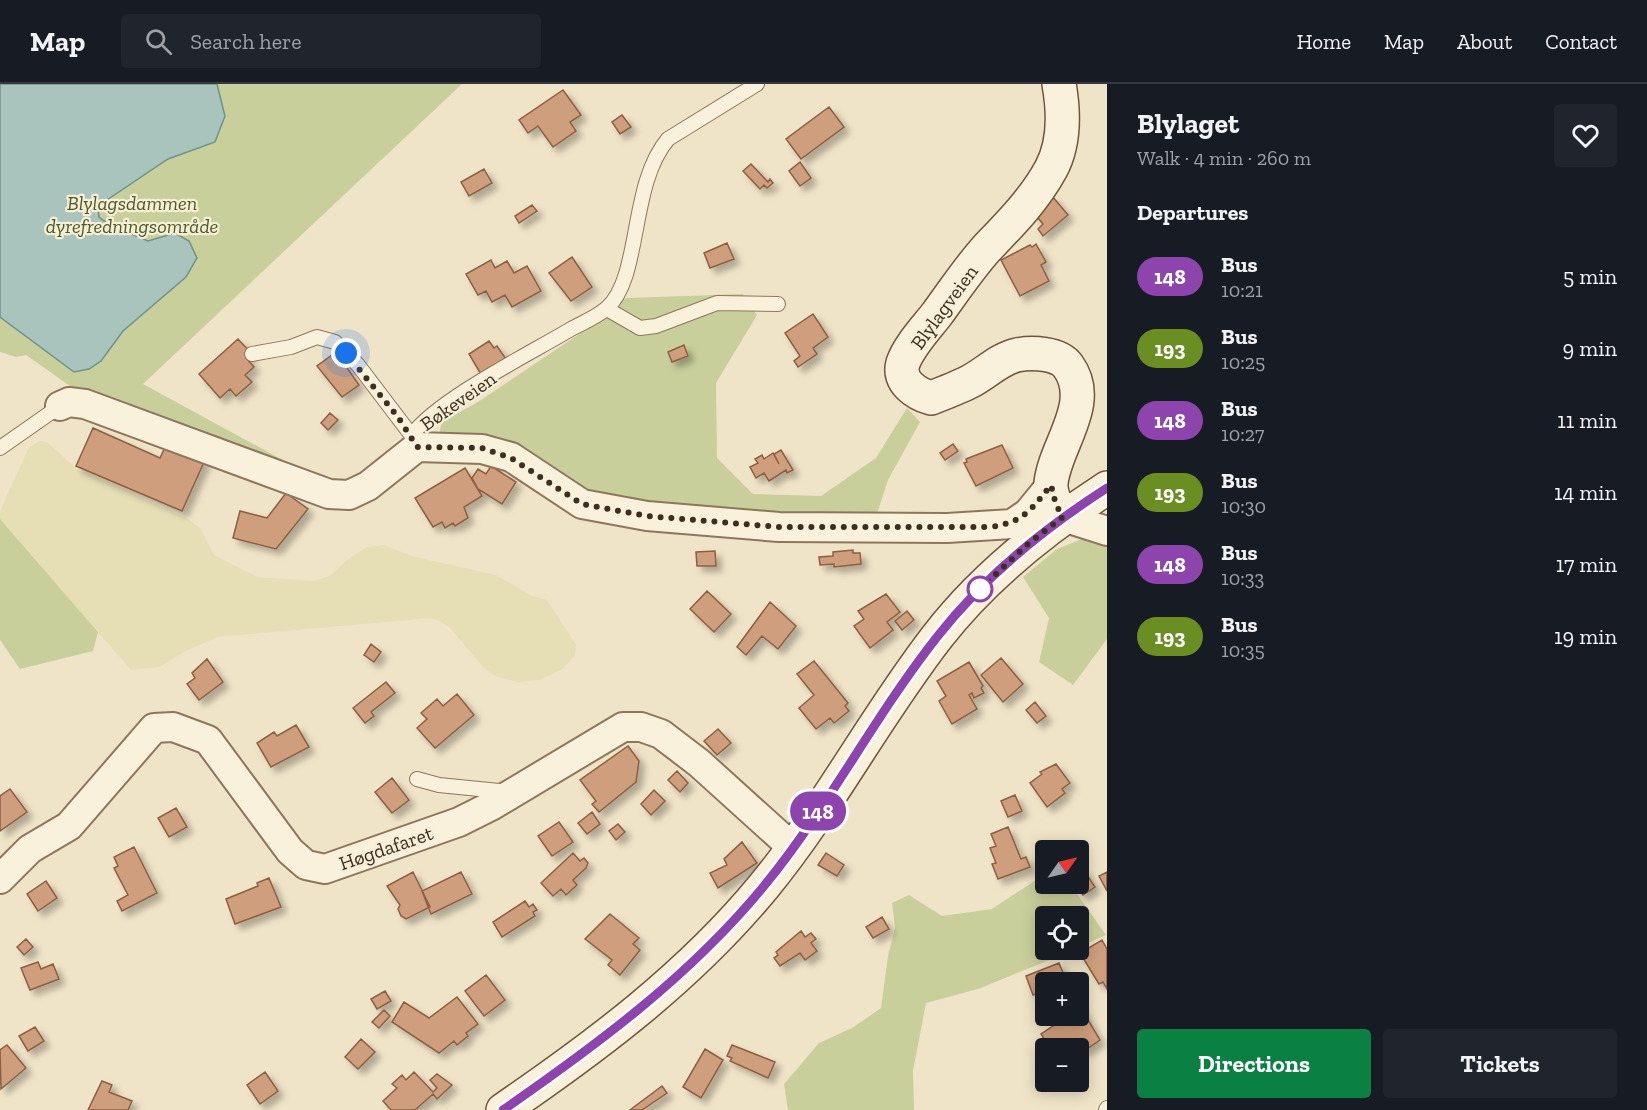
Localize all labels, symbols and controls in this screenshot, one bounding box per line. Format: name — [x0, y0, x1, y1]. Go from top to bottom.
search box — [121, 14, 541, 68]
text: Map — [30, 25, 85, 58]
icon: search — [142, 25, 175, 58]
text: Search here — [190, 28, 302, 55]
text: Home — [1297, 29, 1351, 54]
text: Map — [1384, 29, 1424, 54]
text: About — [1457, 29, 1512, 54]
text: Contact — [1545, 29, 1617, 54]
button: heart — [1554, 104, 1617, 167]
text: Blylaget — [1137, 107, 1239, 140]
text: Walk · 4 min · 260 m — [1137, 146, 1311, 170]
park label: Blylagsdammen dyrefredningsområde — [46, 191, 218, 238]
text: Departures — [1137, 199, 1248, 226]
text: Bus — [1221, 251, 1258, 278]
street label: Blylagveien — [905, 260, 983, 354]
text: 5 min — [1563, 263, 1617, 290]
text: 148 — [1154, 264, 1186, 289]
text: 10:21 — [1221, 278, 1263, 302]
text: Bus — [1221, 323, 1258, 350]
text: 9 min — [1563, 335, 1617, 362]
text: 193 — [1155, 336, 1185, 361]
your location — [331, 338, 361, 368]
text: 10:25 — [1221, 350, 1265, 374]
street label: Bøkeveien — [415, 366, 501, 436]
text: Bus — [1221, 395, 1258, 422]
text: 11 min — [1557, 407, 1617, 434]
text: 148 — [1154, 408, 1186, 433]
text: 10:27 — [1221, 422, 1264, 446]
text: Bus — [1221, 467, 1258, 494]
text: 14 min — [1554, 479, 1617, 506]
text: 193 — [1155, 480, 1185, 505]
text: 10:30 — [1221, 494, 1266, 518]
text: Bus — [1221, 539, 1258, 566]
text: 17 min — [1556, 551, 1617, 578]
text: 148 — [1154, 552, 1186, 577]
text: 10:33 — [1221, 566, 1264, 590]
unlabelled marker — [967, 576, 993, 602]
text: Bus — [1221, 611, 1258, 638]
text: 19 min — [1554, 623, 1617, 650]
text: 193 — [1155, 624, 1185, 649]
text: 10:35 — [1221, 638, 1265, 662]
line badge: 148 — [784, 792, 852, 830]
text: 148 — [802, 799, 834, 824]
street label: Høgdafaret — [336, 821, 437, 875]
north arrow — [1035, 840, 1089, 894]
map controls — [1035, 840, 1089, 1092]
button: locate — [1035, 906, 1089, 960]
button: + — [1035, 972, 1089, 1026]
button: Directions — [1137, 1029, 1371, 1098]
button: Tickets — [1383, 1029, 1617, 1098]
button: − — [1035, 1038, 1089, 1092]

